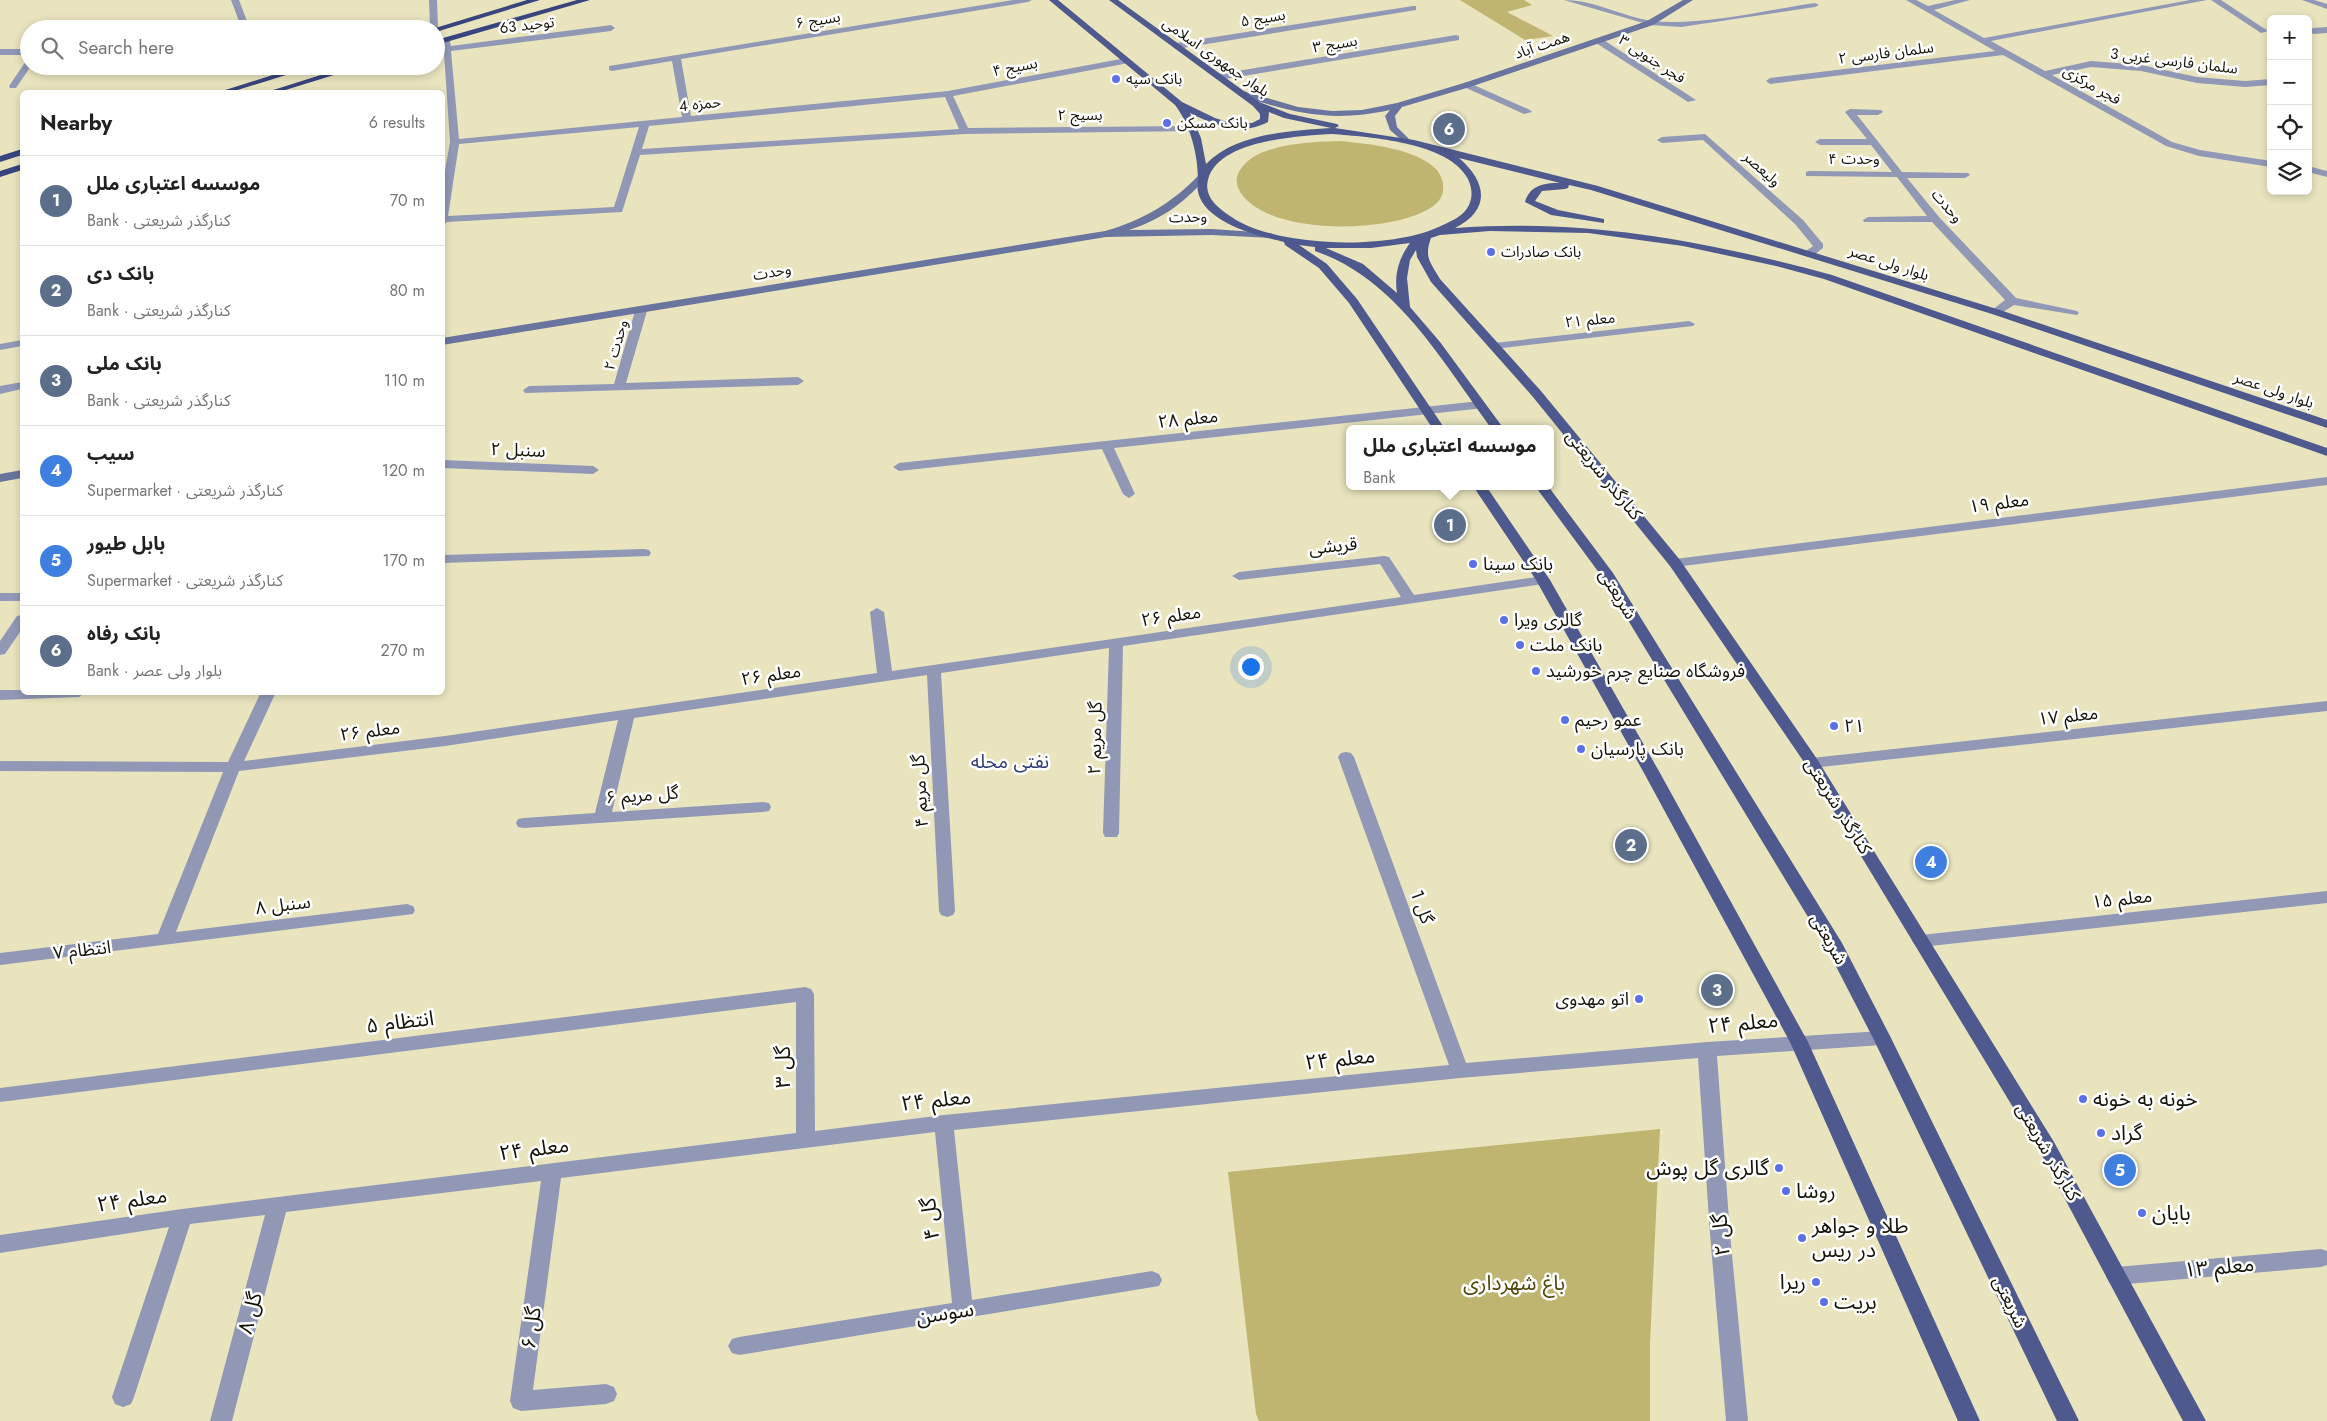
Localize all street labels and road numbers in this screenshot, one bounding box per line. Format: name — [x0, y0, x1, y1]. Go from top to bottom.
street label: بسیج ۵ — [1239, 4, 1287, 33]
street label: بسیج ۶ — [794, 6, 842, 35]
street label: توحید 63 — [498, 11, 556, 39]
street label: بلوار جمهوری اسلامی — [1158, 12, 1274, 102]
street label: همت آباد — [1511, 25, 1573, 65]
street label: فجر جنوبی ۳ — [1614, 29, 1690, 89]
street label: بسیج ۳ — [1311, 30, 1359, 59]
street label: سلمان فارسی ۲ — [1837, 36, 1935, 70]
street label: سلمان فارسی غربی 3 — [2109, 42, 2239, 80]
street label: بسیج ۴ — [991, 52, 1039, 83]
street label: فجر مرکزی — [2059, 60, 2125, 111]
street label: حمزه 4 — [678, 91, 722, 117]
street label: بسیج ۲ — [1057, 104, 1103, 127]
street label: ولیعصر — [1737, 145, 1786, 192]
street label: وحدت ۴ — [1828, 148, 1880, 170]
street label: وحدت — [1926, 184, 1968, 228]
street label: وحدت — [1169, 206, 1207, 228]
street label: بلوار ولی عصر — [1845, 239, 1932, 286]
street label: وحدت — [751, 258, 793, 286]
street label: معلم ۲۱ — [1564, 306, 1616, 334]
street label: وحدت ۲ — [598, 317, 634, 373]
street label: بلوار ولی عصر — [2230, 366, 2317, 414]
street label: معلم ۲۸ — [1157, 403, 1219, 435]
street label: کنارگذر شریعتی — [1560, 424, 1649, 526]
street label: سنبل ۲ — [490, 436, 546, 464]
street label: معلم ۱۹ — [1967, 486, 2031, 520]
street label: قریشی — [1307, 531, 1359, 561]
street label: شریعتی — [1592, 564, 1644, 624]
street label: معلم ۲۶ — [1139, 599, 1203, 633]
street label: معلم ۲۶ — [739, 658, 803, 692]
street label: معلم ۱۷ — [2037, 700, 2099, 732]
street label: گل مریم ۲ — [1081, 701, 1109, 775]
street label: معلم ۲۶ — [338, 714, 402, 748]
street label: گل مریم ۴ — [905, 753, 935, 828]
street label: کنارگذر شریعتی — [1798, 753, 1878, 860]
street label: گل مریم ۶ — [605, 779, 680, 811]
street label: معلم ۱۵ — [2091, 883, 2153, 915]
street label: گل 1 — [1404, 887, 1440, 928]
street label: سنبل ۸ — [254, 889, 312, 921]
street label: شریعتی — [1804, 909, 1854, 969]
street label: انتظام ۷ — [52, 934, 112, 967]
street label: انتظام ۵ — [364, 1003, 436, 1042]
street label: معلم ۲۴ — [1707, 1005, 1779, 1041]
street label: معلم ۲۴ — [1303, 1040, 1377, 1078]
street label: گل ۳ — [768, 1046, 798, 1088]
street label: معلم ۲۴ — [899, 1081, 973, 1119]
street label: کنارگذر شریعتی — [2009, 1098, 2087, 1206]
street label: معلم ۲۴ — [497, 1130, 571, 1168]
street label: معلم ۲۴ — [95, 1180, 169, 1220]
street label: گل ۴ — [913, 1196, 947, 1242]
street label: گل ۲ — [1704, 1212, 1738, 1257]
street label: معلم ۱۳ — [2183, 1249, 2255, 1285]
street label: شریعتی — [1986, 1271, 2034, 1333]
street label: گل ۸ — [230, 1288, 270, 1337]
street label: سوسن — [914, 1294, 976, 1332]
street label: گل ۶ — [513, 1305, 549, 1351]

